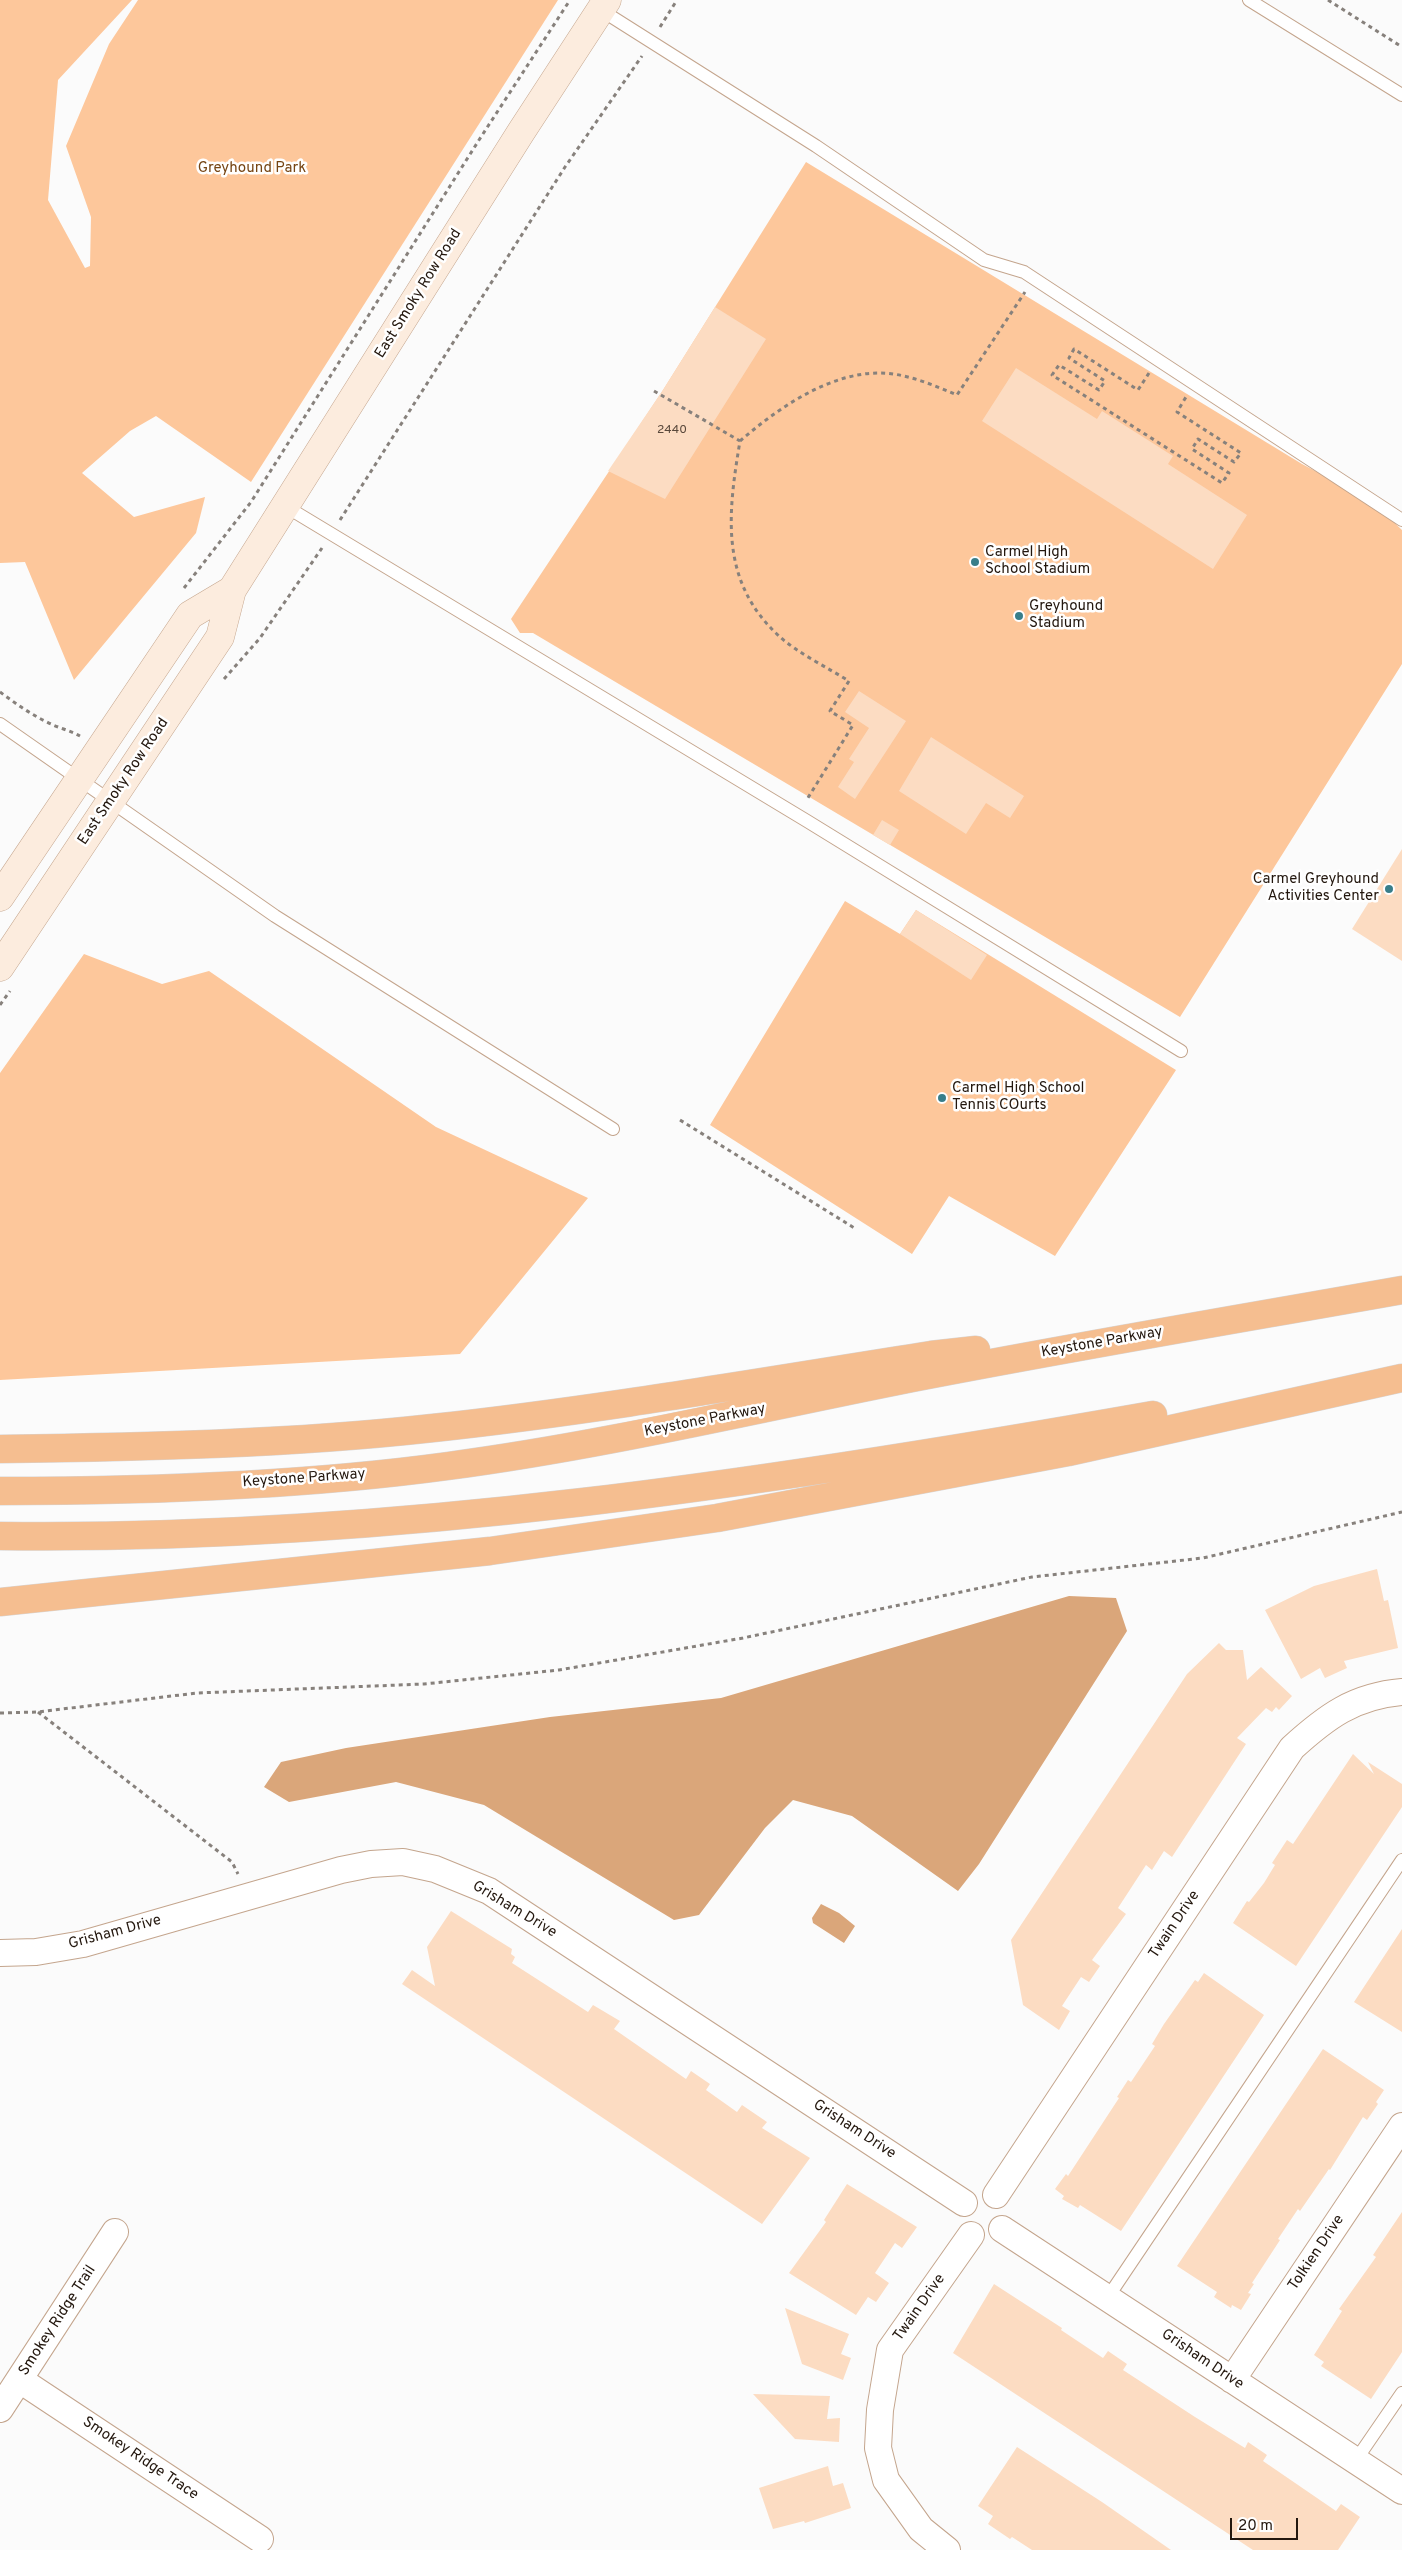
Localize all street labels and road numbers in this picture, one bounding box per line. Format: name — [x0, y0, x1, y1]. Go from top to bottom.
street label: East Smoky Row Road — [372, 226, 466, 362]
street label: East Smoky Row Road — [75, 715, 173, 849]
street label: Keystone Parkway — [1040, 1323, 1164, 1363]
street label: Keystone Parkway — [643, 1400, 767, 1442]
street label: Keystone Parkway — [242, 1466, 366, 1492]
street label: Grisham Drive — [469, 1878, 559, 1942]
street label: Twain Drive — [1146, 1888, 1204, 1962]
street label: Grisham Drive — [67, 1912, 163, 1954]
street label: Grisham Drive — [809, 2097, 899, 2163]
street label: Tolkien Drive — [1285, 2212, 1349, 2294]
street label: Smokey Ridge Trail — [16, 2263, 100, 2379]
street label: Twain Drive — [890, 2271, 950, 2345]
street label: Grisham Drive — [1157, 2326, 1247, 2394]
street label: Smokey Ridge Trace — [79, 2414, 201, 2504]

